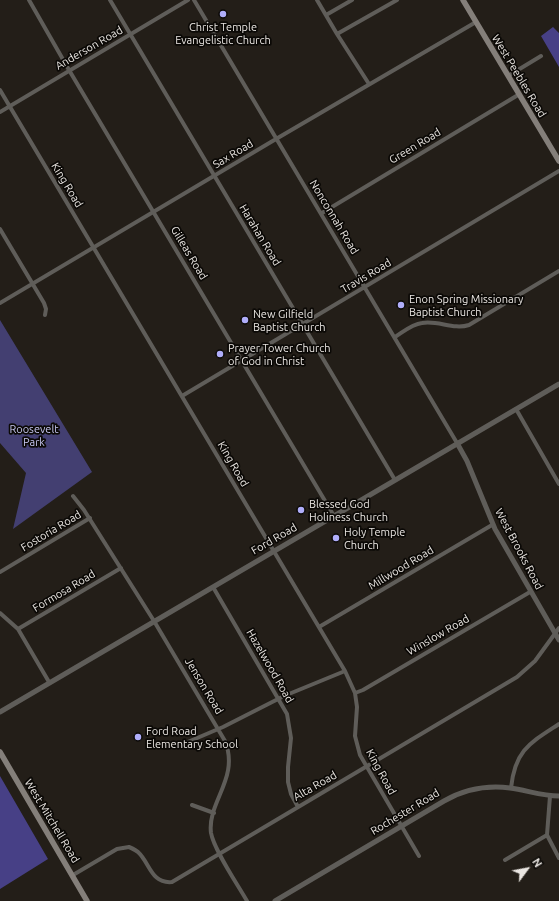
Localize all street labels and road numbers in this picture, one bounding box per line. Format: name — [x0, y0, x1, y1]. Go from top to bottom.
street label: Anderson Road — [53, 23, 125, 73]
street label: West Peebles Road — [489, 32, 549, 120]
street label: Green Road — [387, 125, 443, 167]
street label: Sax Road — [210, 137, 256, 171]
street label: King Road — [48, 160, 86, 210]
street label: Nonconnah Road — [307, 177, 361, 257]
street label: Harahan Road — [237, 202, 283, 268]
street label: Gilleas Road — [168, 224, 210, 282]
street label: Travis Road — [339, 256, 393, 296]
street label: King Road — [215, 439, 251, 489]
street label: West Brooks Road — [492, 506, 546, 592]
street label: Fostoria Road — [18, 508, 84, 554]
street label: Ford Road — [249, 521, 299, 557]
street label: Millwood Road — [366, 543, 436, 593]
street label: Formosa Road — [30, 567, 98, 615]
street label: Winslow Road — [404, 612, 472, 658]
street label: Hazelwood Road — [244, 627, 296, 705]
street label: Jenson Road — [182, 656, 226, 716]
street label: King Road — [363, 747, 399, 797]
street label: Alta Road — [291, 768, 339, 804]
street label: West Mitchell Road — [22, 777, 82, 865]
street label: Rochester Road — [368, 786, 442, 838]

